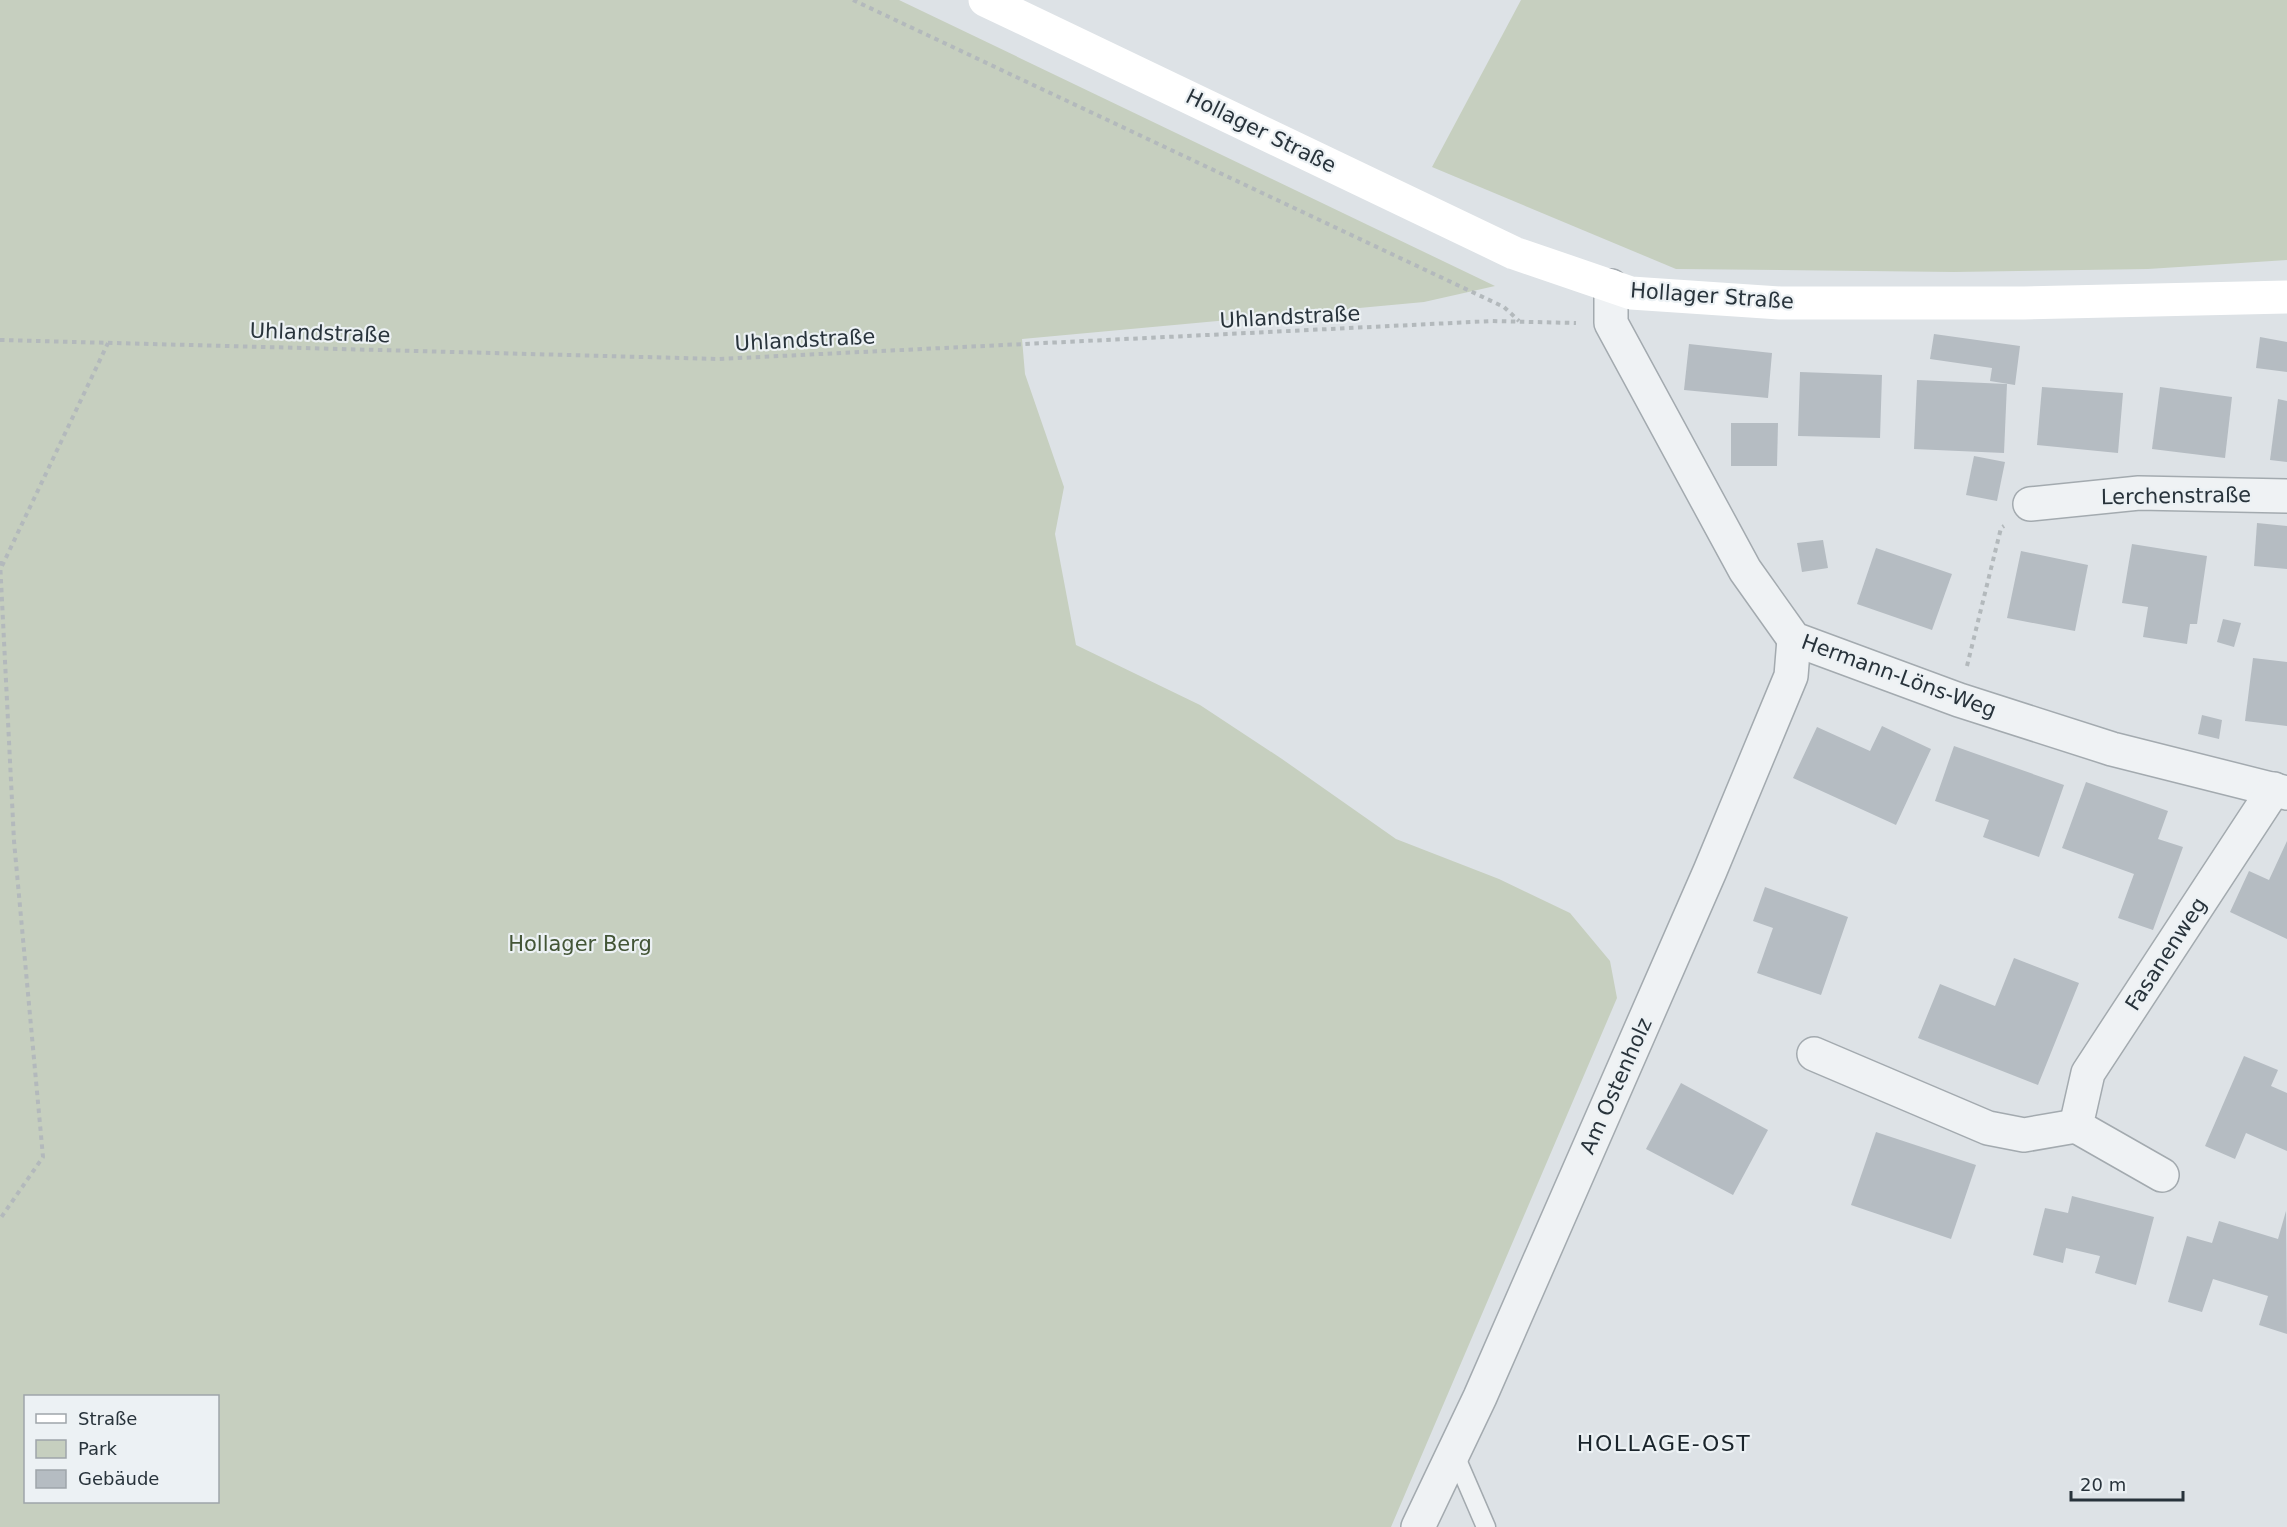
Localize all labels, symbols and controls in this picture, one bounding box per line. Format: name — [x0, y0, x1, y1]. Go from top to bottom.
street label: Hollager Straße — [1182, 84, 1340, 178]
street label: Hollager Straße — [1629, 278, 1795, 314]
street label: Uhlandstraße — [1219, 301, 1361, 333]
street label: Uhlandstraße — [249, 319, 391, 347]
street label: Uhlandstraße — [734, 324, 876, 356]
street label: Lerchenstraße — [2101, 483, 2251, 509]
street label: Hermann-Löns-Weg — [1798, 630, 2000, 722]
street label: Fasanenweg — [2121, 893, 2211, 1015]
park label: Hollager Berg — [508, 932, 652, 956]
street label: Am Ostenholz — [1575, 1014, 1657, 1158]
legend — [24, 1395, 219, 1503]
text: Straße — [78, 1408, 137, 1429]
district label: HOLLAGE-OST — [1577, 1431, 1751, 1456]
text: Park — [78, 1438, 117, 1459]
scale bar — [2071, 1464, 2184, 1502]
text: Gebäude — [78, 1468, 159, 1489]
text: 20 m — [2080, 1474, 2126, 1495]

